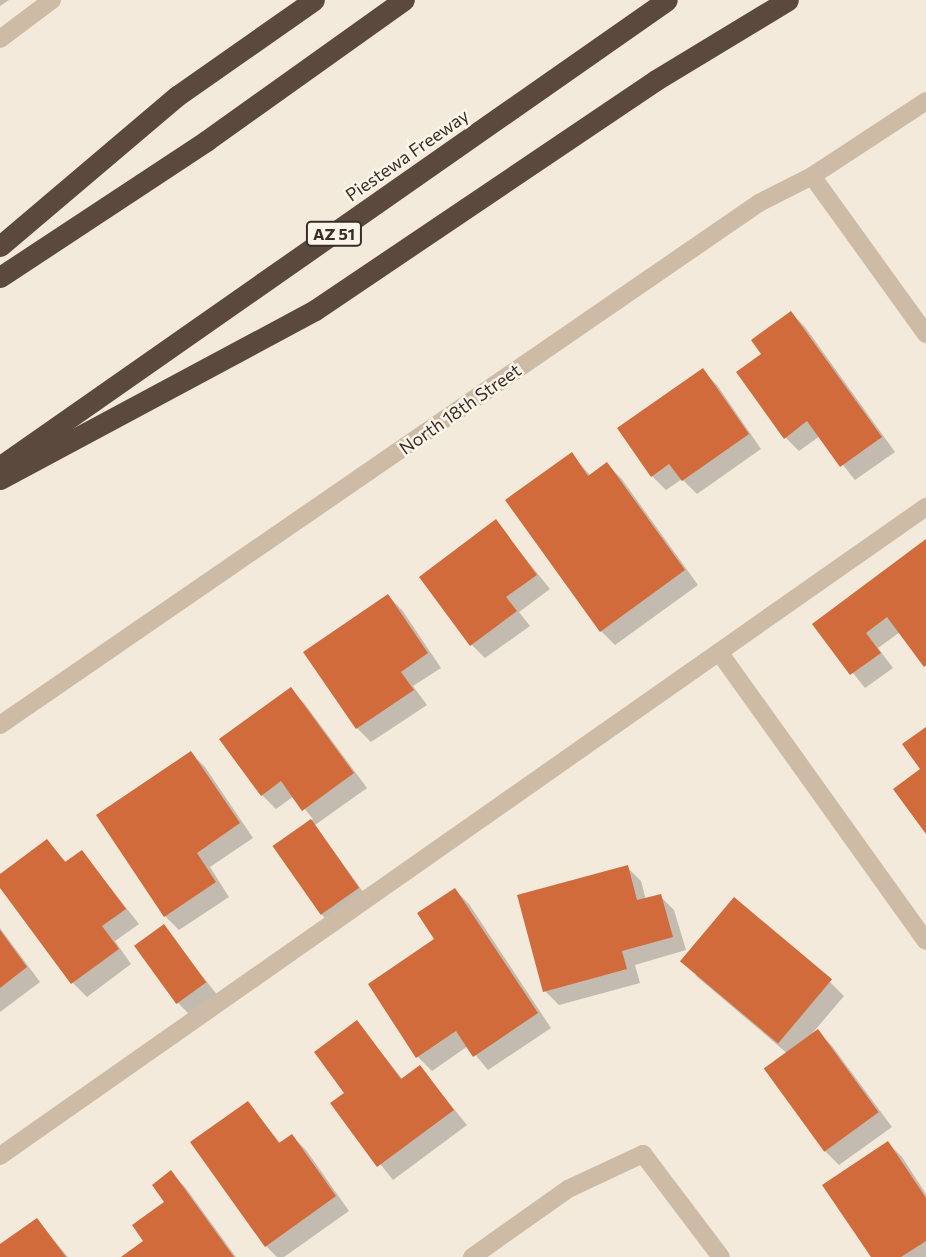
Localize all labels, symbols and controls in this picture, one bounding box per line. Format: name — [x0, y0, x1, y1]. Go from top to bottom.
street label: Piestewa Freeway — [341, 104, 473, 206]
road number: AZ 51 — [304, 222, 364, 246]
street label: North 18th Street — [395, 359, 525, 459]

